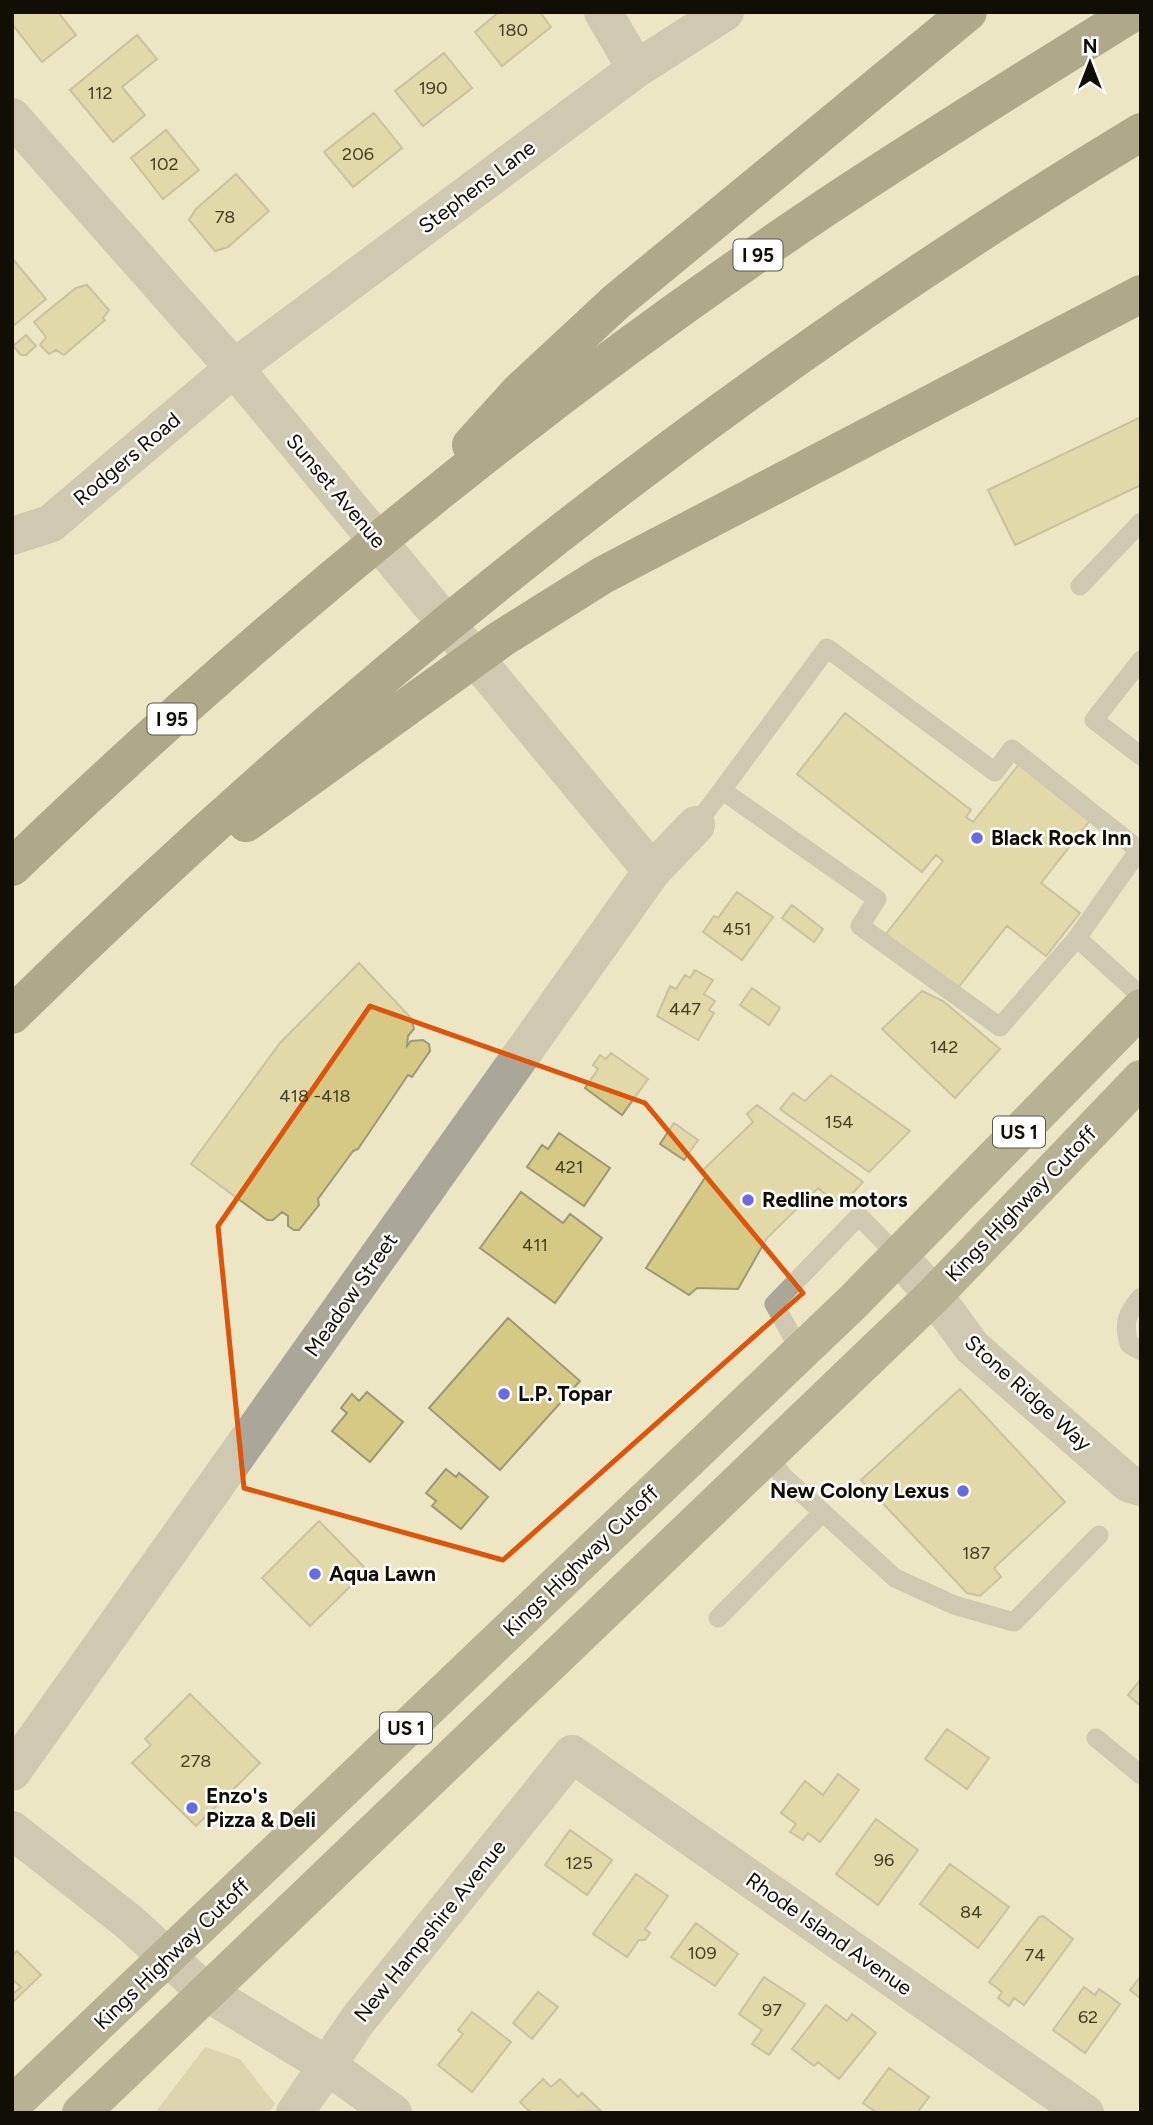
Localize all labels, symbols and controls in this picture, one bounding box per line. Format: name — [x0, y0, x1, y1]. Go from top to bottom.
house number: 180 — [498, 19, 528, 41]
north arrow — [1055, 28, 1125, 98]
text: N — [1083, 35, 1097, 58]
house number: 190 — [418, 77, 448, 99]
house number: 112 — [88, 82, 112, 104]
street label: Stephens Lane — [414, 135, 540, 239]
house number: 206 — [342, 143, 374, 165]
house number: 102 — [149, 153, 179, 175]
house number: 78 — [215, 206, 235, 228]
road number: I 95 — [734, 240, 782, 270]
street label: Rodgers Road — [68, 407, 185, 511]
street label: Sunset Avenue — [281, 428, 392, 553]
road number: I 95 — [148, 704, 196, 734]
place label: Black Rock Inn — [991, 825, 1131, 850]
marker: Black Rock Inn — [969, 830, 985, 846]
house number: 451 — [723, 918, 751, 940]
house number: 447 — [669, 998, 701, 1020]
house number: 142 — [930, 1036, 958, 1058]
house number: 418 -418 — [279, 1085, 351, 1107]
house number: 154 — [825, 1111, 853, 1133]
road number: US 1 — [993, 1116, 1045, 1148]
street label: Kings Highway Cutoff — [940, 1120, 1102, 1287]
house number: 421 — [555, 1156, 583, 1178]
place label: Redline motors — [762, 1187, 908, 1212]
marker: Redline motors — [740, 1192, 756, 1208]
street label: Meadow Street — [299, 1228, 402, 1361]
house number: 411 — [522, 1234, 548, 1256]
street label: Stone Ridge Way — [960, 1329, 1097, 1456]
place label: L.P. Topar — [518, 1381, 612, 1406]
marker: L.P. Topar — [496, 1386, 512, 1402]
place label: New Colony Lexus — [770, 1478, 949, 1503]
street label: Kings Highway Cutoff — [498, 1480, 664, 1641]
marker: New Colony Lexus — [955, 1483, 971, 1499]
house number: 187 — [962, 1542, 990, 1564]
place label: Aqua Lawn — [329, 1561, 436, 1586]
marker: Aqua Lawn — [307, 1566, 323, 1582]
road number: US 1 — [380, 1712, 432, 1744]
house number: 278 — [181, 1750, 211, 1772]
place label: Enzo's Pizza & Deli — [206, 1783, 316, 1832]
marker: Enzo's Pizza & Deli — [184, 1800, 200, 1816]
street label: New Hampshire Avenue — [348, 1835, 511, 2027]
house number: 96 — [874, 1849, 894, 1871]
house number: 125 — [565, 1852, 593, 1874]
street label: Rhode Island Avenue — [741, 1867, 917, 2000]
street label: Kings Highway Cutoff — [89, 1873, 255, 2034]
house number: 84 — [960, 1901, 982, 1923]
house number: 109 — [687, 1942, 717, 1964]
house number: 74 — [1025, 1944, 1045, 1966]
house number: 97 — [762, 1999, 782, 2021]
house number: 62 — [1078, 2006, 1098, 2028]

